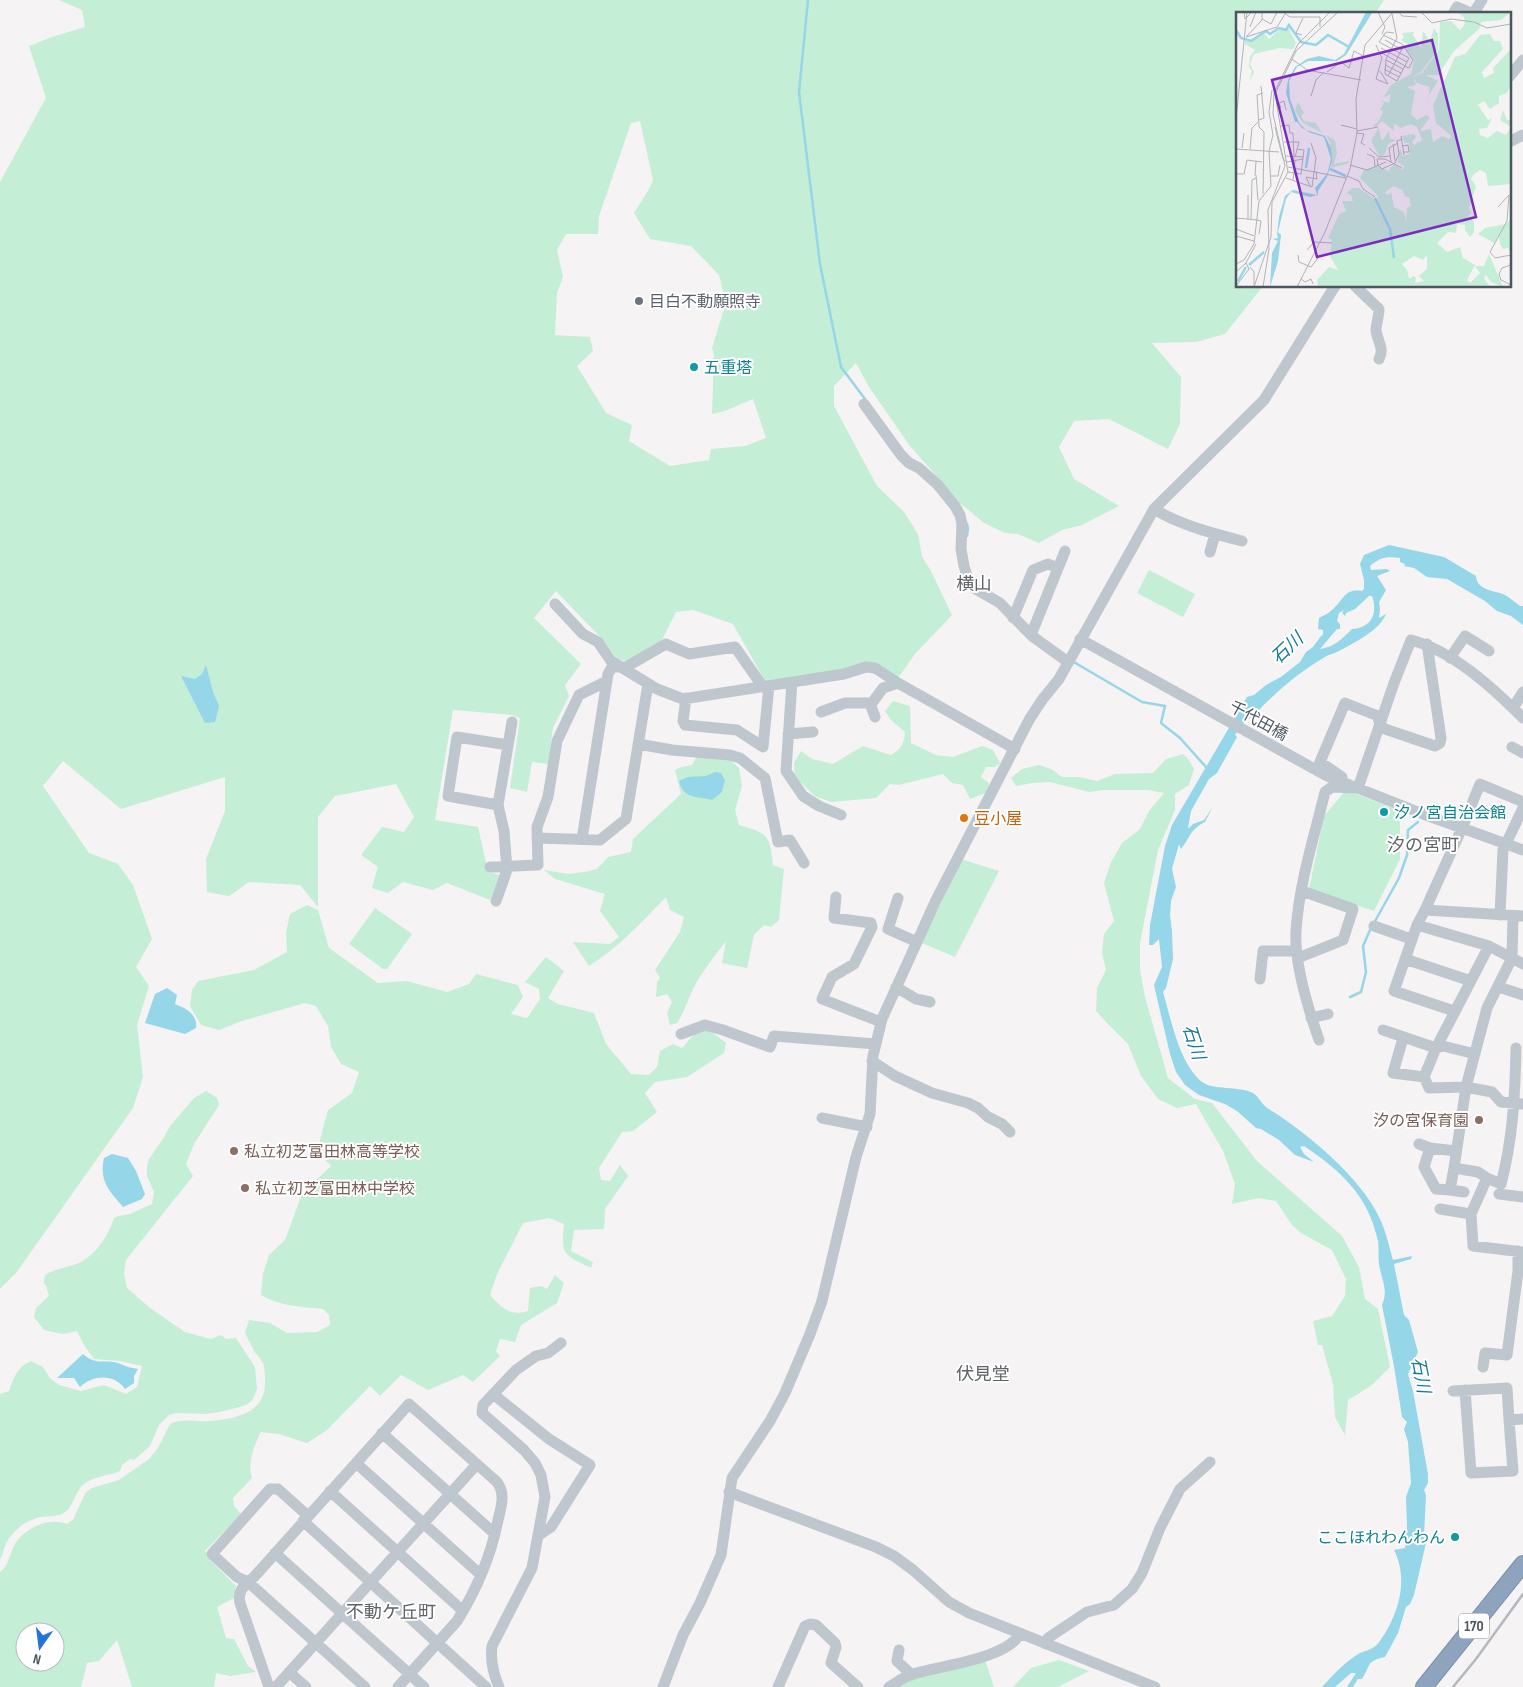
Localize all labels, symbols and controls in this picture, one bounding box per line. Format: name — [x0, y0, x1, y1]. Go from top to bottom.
inset map — [1236, 12, 1510, 288]
place label: 目白不動願照寺 — [649, 293, 761, 312]
marker: 目白不動願照寺 — [633, 295, 645, 307]
place label: 五重塔 — [704, 359, 752, 378]
marker: 五重塔 — [688, 361, 700, 373]
district label: 横山 — [956, 574, 992, 595]
water label: 石川 — [1267, 627, 1309, 668]
street label: 千代田橋 — [1226, 697, 1291, 745]
place label: 汐ノ宮自治会館 — [1394, 804, 1506, 823]
marker: 汐ノ宮自治会館 — [1378, 806, 1390, 818]
place label: 豆小屋 — [974, 810, 1022, 829]
marker: 豆小屋 — [958, 812, 970, 824]
district label: 汐の宮町 — [1387, 835, 1459, 856]
water label: 石川 — [1178, 1022, 1210, 1064]
place label: 汐の宮保育園 — [1373, 1112, 1469, 1131]
marker: 汐の宮保育園 — [1473, 1114, 1485, 1126]
place label: 私立初芝富田林高等学校 — [244, 1143, 420, 1162]
marker: 私立初芝富田林高等学校 — [228, 1145, 240, 1157]
place label: 私立初芝富田林中学校 — [255, 1180, 415, 1199]
marker: 私立初芝富田林中学校 — [239, 1182, 251, 1194]
water label: 石川 — [1407, 1355, 1435, 1397]
district label: 伏見堂 — [956, 1364, 1010, 1385]
place label: ここほれわんわん — [1317, 1529, 1445, 1548]
marker: ここほれわんわん — [1449, 1531, 1461, 1543]
district label: 不動ケ丘町 — [346, 1602, 436, 1623]
road number: 170 — [1459, 1614, 1489, 1638]
north arrow — [15, 1622, 65, 1672]
text: N — [31, 1650, 43, 1668]

